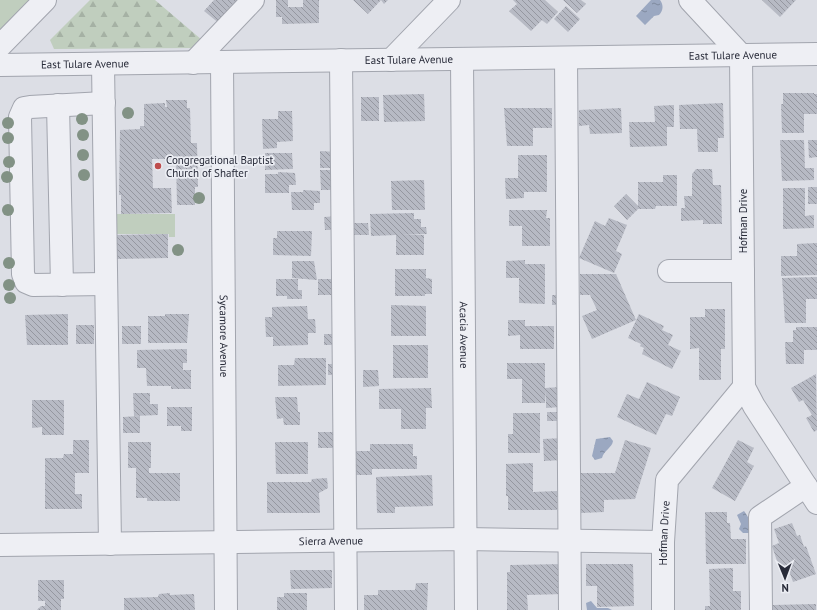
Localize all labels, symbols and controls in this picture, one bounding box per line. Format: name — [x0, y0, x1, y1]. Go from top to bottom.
street label: East Tulare Avenue — [689, 48, 778, 63]
street label: East Tulare Avenue — [365, 52, 454, 67]
street label: East Tulare Avenue — [41, 56, 130, 71]
place label: Congregational Baptist Church of Shafter — [166, 153, 274, 180]
marker: Congregational Baptist Church of Shafter — [153, 161, 163, 171]
street label: Hofman Drive — [736, 188, 750, 253]
street label: Sycamore Avenue — [217, 295, 231, 378]
street label: Acacia Avenue — [457, 301, 471, 369]
street label: Hofman Drive — [656, 500, 673, 565]
street label: Sierra Avenue — [299, 533, 364, 548]
north arrow — [765, 558, 805, 598]
text: N — [781, 581, 789, 595]

